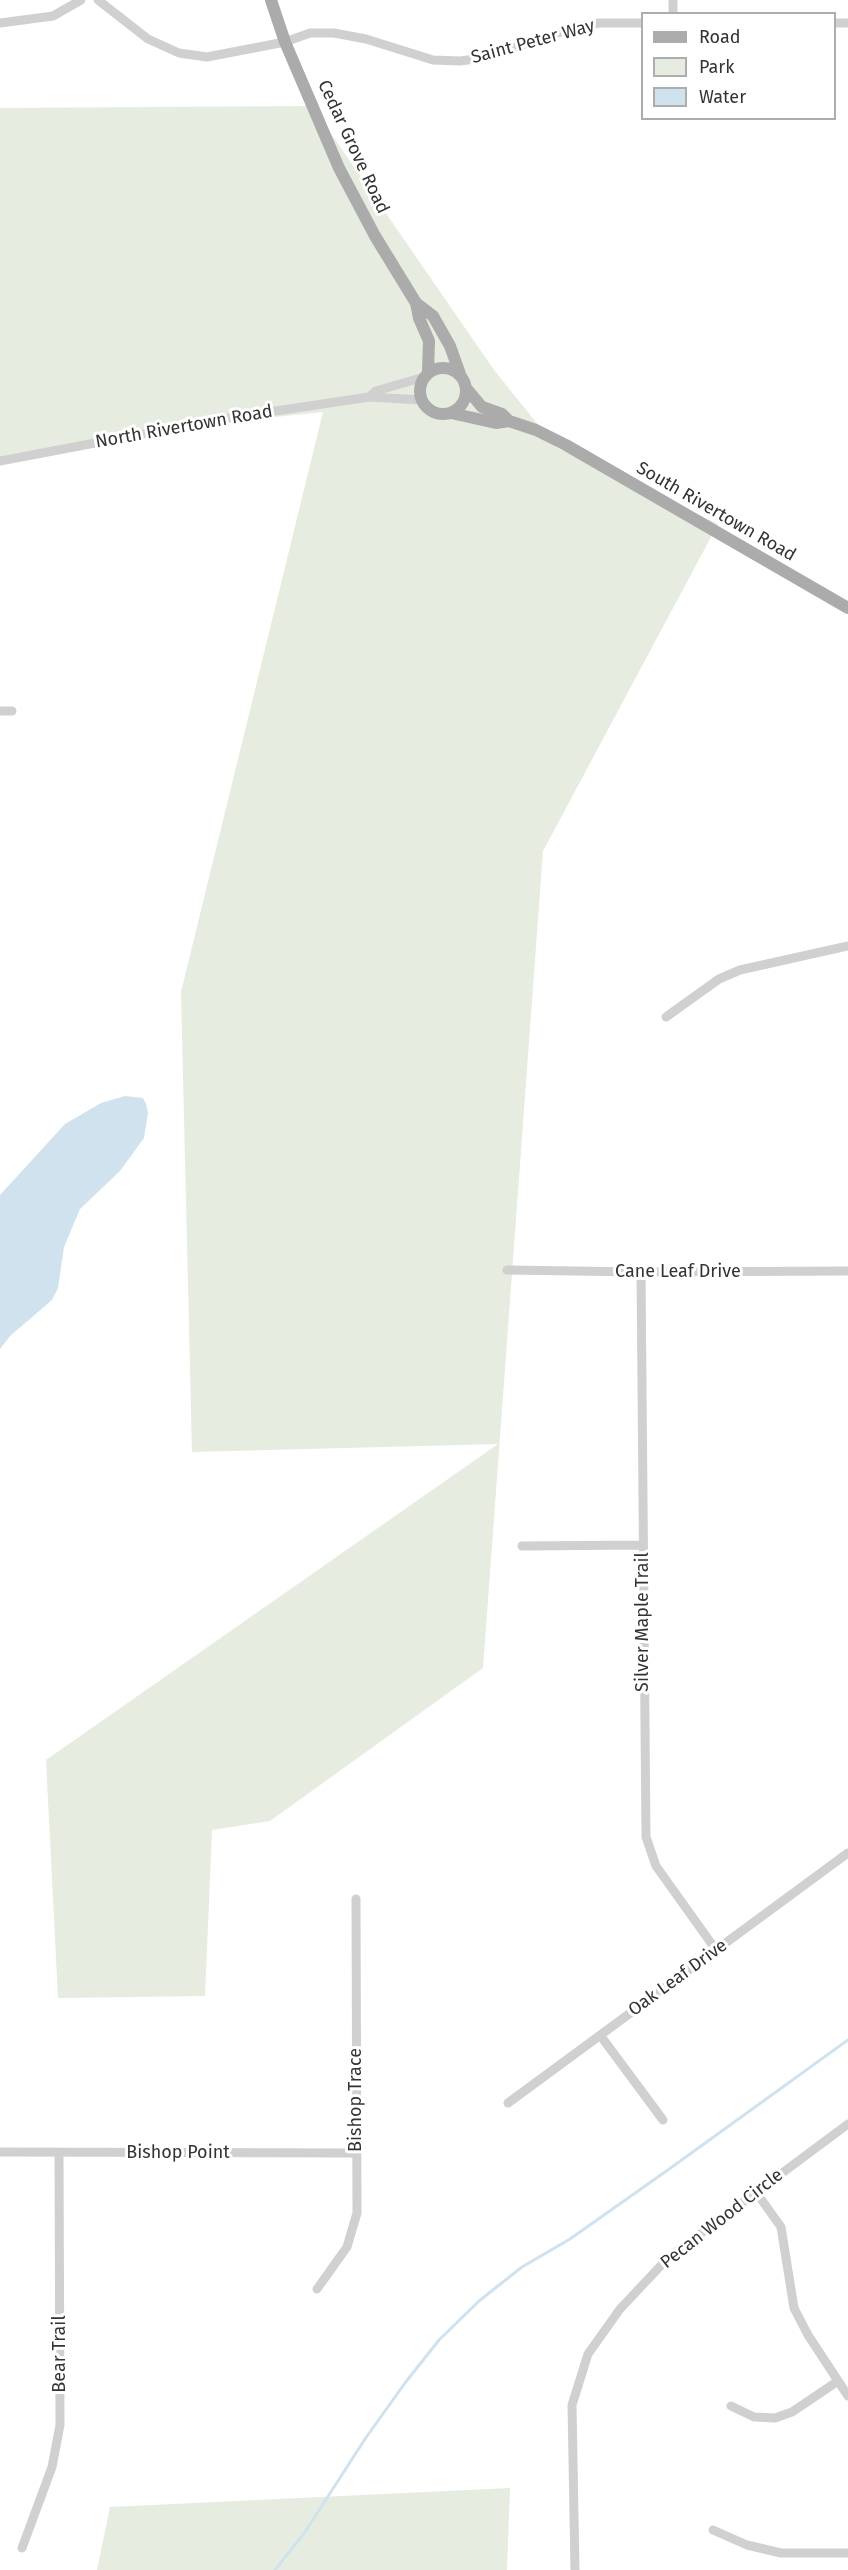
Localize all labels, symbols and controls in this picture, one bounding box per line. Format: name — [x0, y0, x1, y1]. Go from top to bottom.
legend — [641, 12, 836, 120]
street label: Saint Peter Way — [469, 15, 597, 69]
text: Road — [699, 26, 741, 48]
text: Park — [699, 56, 734, 78]
street label: Cedar Grove Road — [313, 77, 393, 217]
text: Water — [699, 86, 746, 108]
street label: North Rivertown Road — [94, 401, 274, 453]
street label: South Rivertown Road — [632, 457, 800, 567]
street label: Cane Leaf Drive — [615, 1261, 741, 1283]
street label: Silver Maple Trail — [632, 1552, 654, 1692]
street label: Oak Leaf Drive — [624, 1935, 732, 2021]
street label: Bishop Trace — [345, 2048, 367, 2152]
street label: Bishop Point — [126, 2142, 230, 2164]
street label: Pecan Wood Circle — [656, 2164, 788, 2274]
street label: Bear Trail — [49, 2315, 71, 2393]

